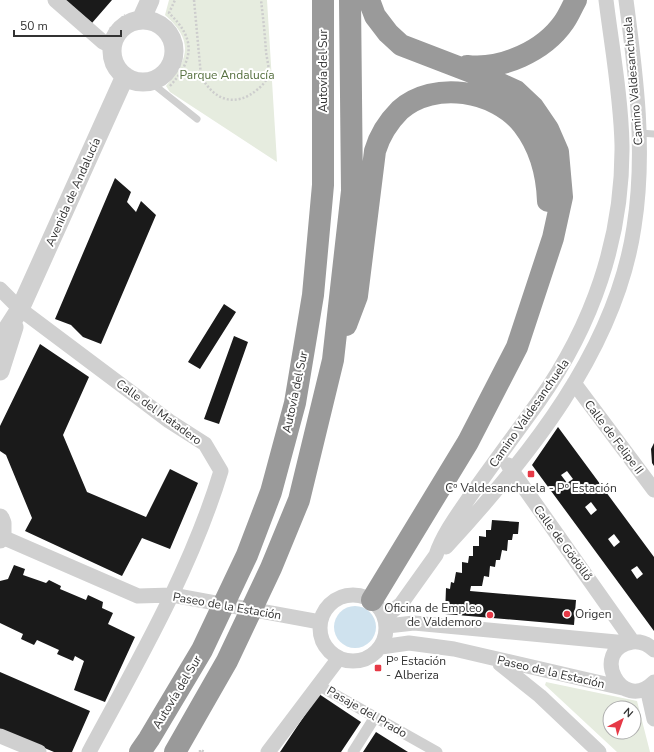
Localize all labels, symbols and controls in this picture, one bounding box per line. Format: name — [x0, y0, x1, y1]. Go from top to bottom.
scale bar — [14, 12, 121, 38]
street label: Camino Valdesanchuela — [619, 16, 647, 146]
text: 50 m — [20, 18, 48, 34]
street label: Autovía del Sur — [315, 29, 331, 113]
park label: Parque Andalucía — [180, 67, 275, 83]
street label: Avenida de Andalucía — [42, 135, 104, 249]
street label: Autovía del Sur — [279, 349, 312, 434]
street label: Camino Valdesanchuela — [485, 356, 573, 470]
street label: Calle del Matadero — [113, 375, 205, 449]
street label: Calle de Felipe II — [581, 397, 647, 477]
marker: Cº Valdesanchuela - Pº Estación — [526, 469, 536, 479]
place label: Cº Valdesanchuela - Pº Estación — [445, 480, 617, 496]
street label: Calle de Gödöllő — [530, 502, 596, 584]
street label: Paseo de la Estación — [171, 589, 283, 623]
place label: Oficina de Empleo de Valdemoro — [384, 600, 482, 630]
place label: Origen — [575, 606, 612, 622]
marker: Origen — [562, 609, 572, 619]
marker: Oficina de Empleo de Valdemoro — [485, 610, 495, 620]
street label: Autovía del Sur — [149, 652, 206, 732]
street label: Paseo de la Estación — [496, 652, 606, 692]
place label: Pº Estación - Alberiza — [386, 653, 446, 683]
marker: Pº Estación - Alberiza — [373, 663, 383, 673]
street label: Pasaje del Prado — [324, 683, 410, 742]
north arrow — [602, 700, 642, 740]
text: N — [620, 704, 636, 721]

